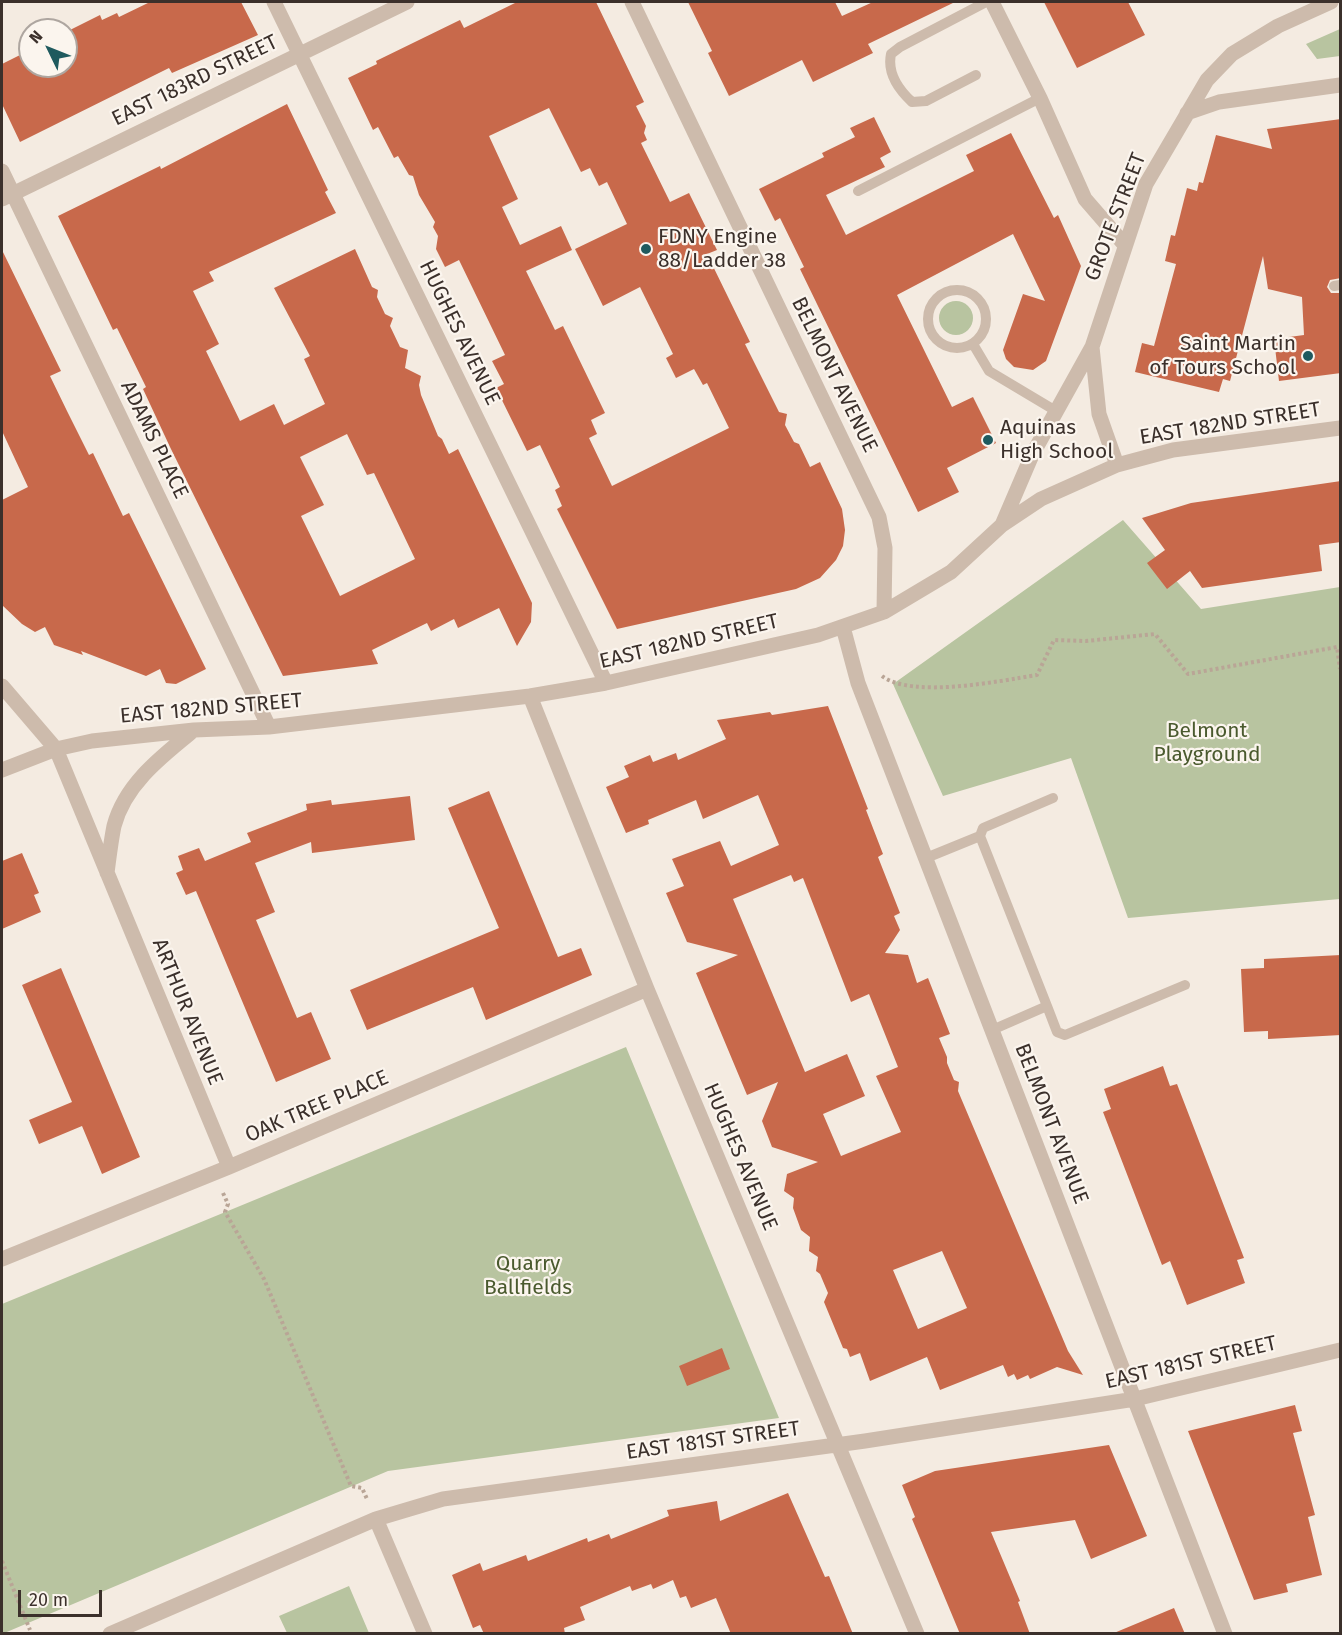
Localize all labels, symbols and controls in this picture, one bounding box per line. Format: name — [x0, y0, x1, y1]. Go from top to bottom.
north arrow — [18, 18, 78, 78]
text: N — [25, 26, 46, 47]
street label: EAST 183RD STREET — [108, 30, 282, 132]
street label: GROTE STREET — [1080, 149, 1152, 285]
place label: FDNY Engine 88/Ladder 38 — [658, 224, 786, 274]
marker: FDNY Engine 88/Ladder 38 — [639, 242, 653, 256]
street label: HUGHES AVENUE — [413, 257, 505, 409]
street label: BELMONT AVENUE — [785, 293, 883, 457]
place label: Saint Martin of Tours School — [1149, 331, 1296, 381]
marker: Saint Martin of Tours School — [1301, 349, 1315, 363]
street label: ADAMS PLACE — [115, 377, 193, 503]
street label: EAST 182ND STREET — [1138, 397, 1322, 451]
place label: Aquinas High School — [1000, 415, 1113, 465]
marker: Aquinas High School — [981, 433, 995, 447]
street label: EAST 182ND STREET — [597, 609, 781, 675]
street label: EAST 182ND STREET — [119, 688, 303, 730]
park label: Belmont Playground — [1153, 718, 1261, 768]
street label: ARTHUR AVENUE — [146, 935, 228, 1089]
street label: BELMONT AVENUE — [1009, 1040, 1093, 1208]
street label: OAK TREE PLACE — [241, 1065, 393, 1149]
street label: HUGHES AVENUE — [698, 1079, 782, 1235]
park label: Quarry Ballfields — [484, 1251, 572, 1301]
street label: EAST 181ST STREET — [1103, 1331, 1279, 1395]
street label: EAST 181ST STREET — [625, 1416, 801, 1466]
scale bar — [21, 1578, 105, 1616]
text: 20 m — [29, 1589, 68, 1611]

